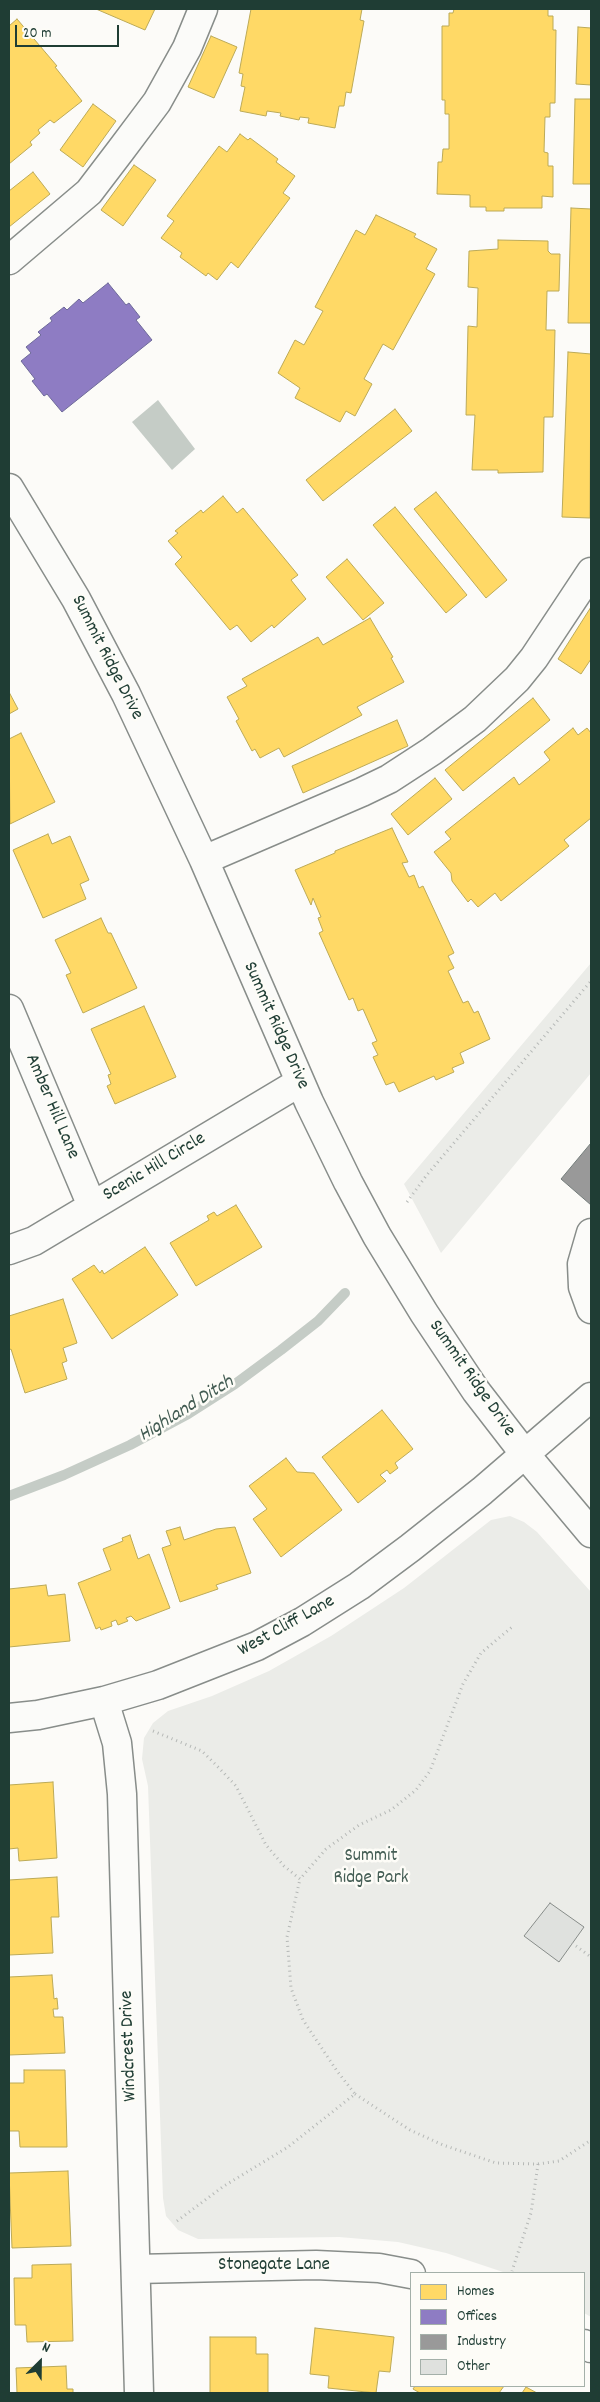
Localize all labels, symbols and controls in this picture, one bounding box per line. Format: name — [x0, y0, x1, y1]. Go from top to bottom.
scale bar — [18, 15, 121, 47]
text: 20 m — [23, 23, 51, 45]
street label: Summit Ridge Drive — [65, 592, 147, 724]
street label: Summit Ridge Drive — [237, 959, 313, 1093]
street label: Amber Hill Lane — [19, 1051, 83, 1163]
street label: Scenic Hill Circle — [100, 1128, 210, 1208]
street label: Summit Ridge Drive — [422, 1316, 520, 1442]
water label: Highland Ditch — [135, 1371, 239, 1449]
street label: West Cliff Lane — [235, 1591, 339, 1663]
park label: Summit Ridge Park — [333, 1846, 409, 1890]
street label: Windcrest Drive — [117, 1990, 143, 2102]
street label: Stonegate Lane — [218, 2255, 330, 2277]
legend — [410, 2272, 585, 2387]
text: Homes — [457, 2281, 495, 2303]
text: Offices — [457, 2306, 497, 2328]
text: Industry — [457, 2331, 506, 2353]
north arrow — [15, 2337, 65, 2387]
text: N — [39, 2338, 53, 2359]
text: Other — [457, 2356, 490, 2378]

